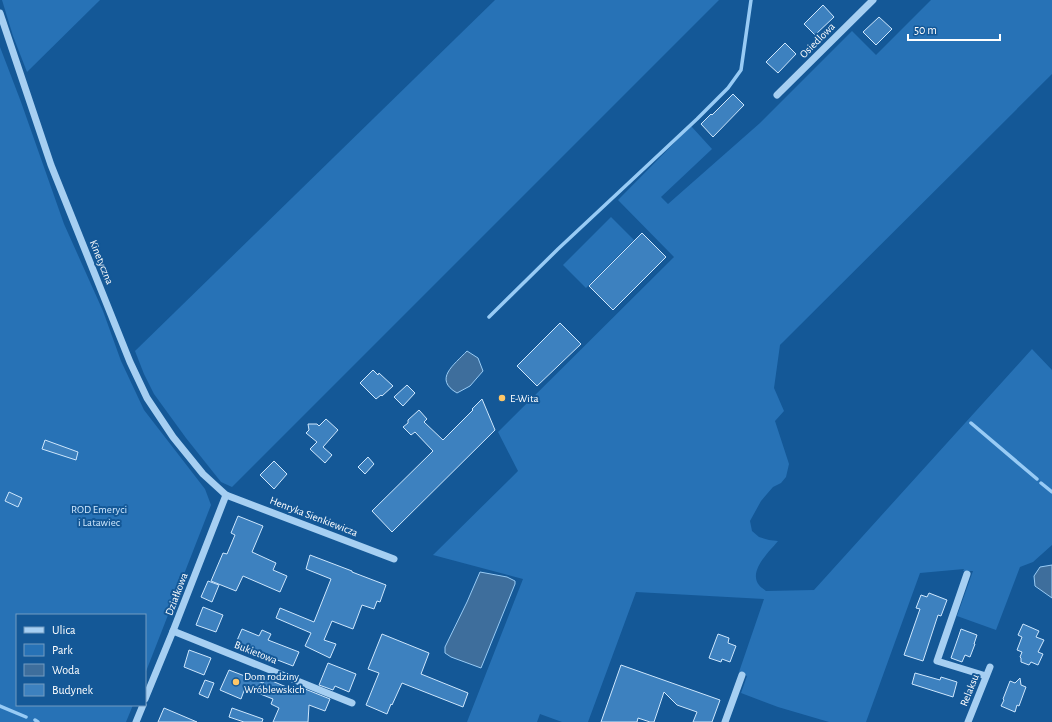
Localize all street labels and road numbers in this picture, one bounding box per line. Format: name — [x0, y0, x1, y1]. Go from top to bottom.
street label: Osiedlowa — [798, 21, 837, 60]
street label: Kinetyczna — [88, 238, 115, 286]
street label: Henryka Sienkiewicza — [268, 495, 359, 538]
street label: Działkowa — [163, 571, 190, 617]
street label: Bukietowa — [233, 639, 279, 666]
street label: Relaksu — [958, 672, 981, 708]

